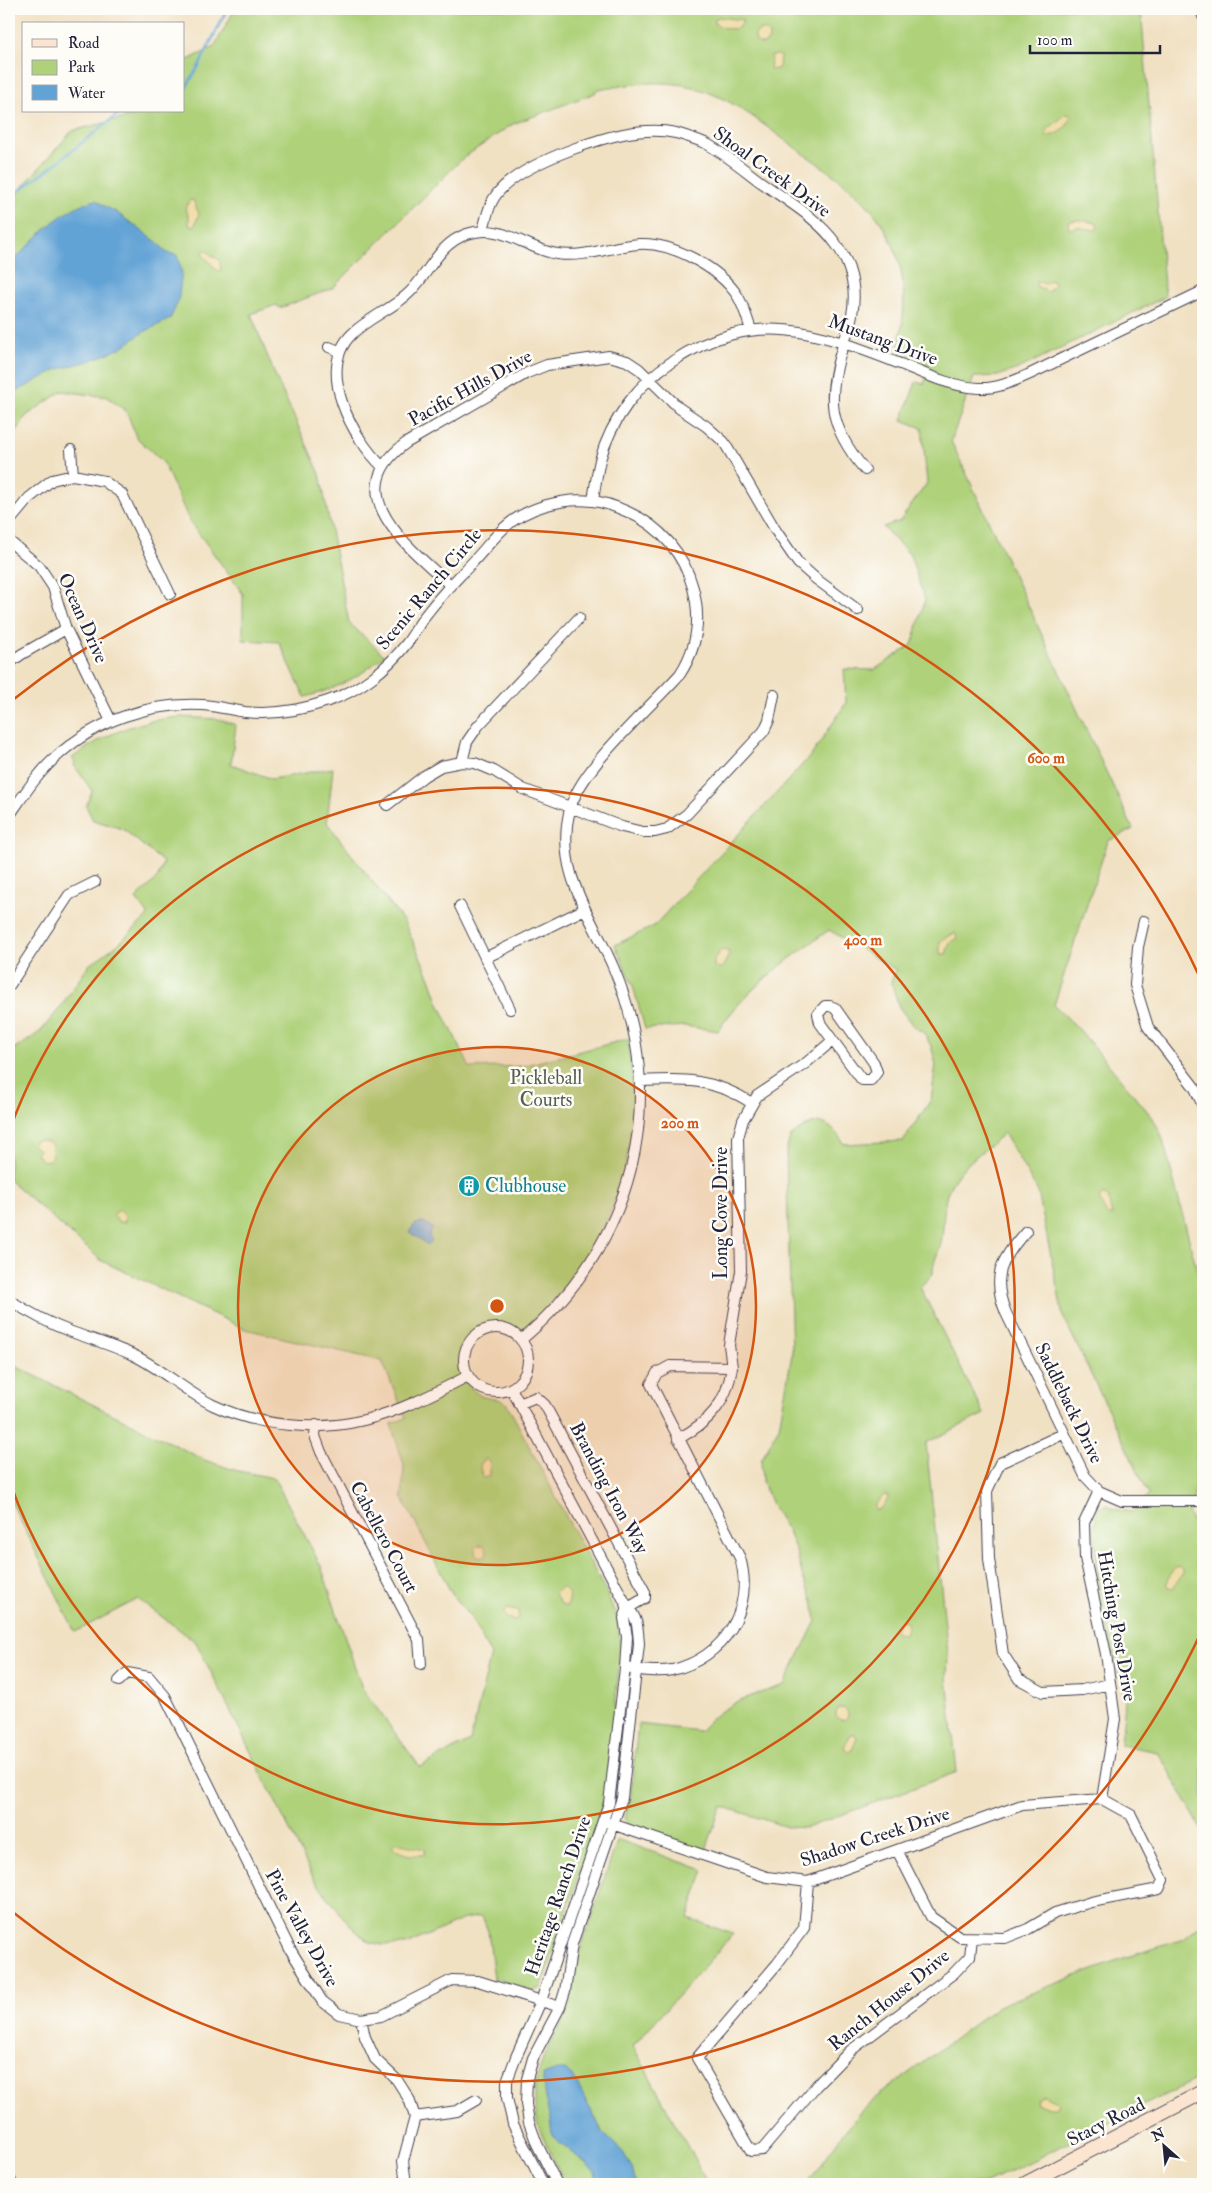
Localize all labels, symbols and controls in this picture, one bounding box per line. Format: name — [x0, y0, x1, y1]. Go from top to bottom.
legend — [22, 22, 185, 112]
scale bar — [1030, 22, 1160, 54]
text: 100 m — [1037, 31, 1073, 50]
text: Road — [68, 34, 100, 53]
text: Park — [68, 58, 95, 77]
text: Water — [67, 84, 105, 103]
street label: Shoal Creek Drive — [708, 121, 836, 223]
street label: Mustang Drive — [825, 309, 941, 371]
street label: Pacific Hills Drive — [404, 344, 536, 432]
street label: Scenic Ranch Circle — [371, 523, 487, 655]
street label: Ocean Drive — [52, 569, 114, 667]
text: 600 m — [1027, 749, 1065, 768]
text: 400 m — [843, 931, 882, 950]
park label: Pickleball Courts — [510, 1066, 582, 1112]
text: 200 m — [661, 1114, 699, 1133]
street label: Long Cove Drive — [709, 1147, 733, 1279]
building icon: Clubhouse — [457, 1174, 481, 1198]
place label: Clubhouse — [485, 1174, 566, 1198]
centre of rings — [488, 1297, 506, 1315]
street label: Saddleback Drive — [1029, 1339, 1109, 1467]
street label: Branding Iron Way — [564, 1418, 654, 1559]
street label: Cabellero Court — [345, 1477, 423, 1597]
street label: Hitching Post Drive — [1092, 1549, 1142, 1703]
street label: Shadow Creek Drive — [797, 1802, 953, 1872]
street label: Heritage Ranch Drive — [519, 1813, 597, 1979]
street label: Pine Valley Drive — [260, 1865, 344, 1991]
street label: Ranch House Drive — [824, 1944, 955, 2056]
street label: Stacy Road — [1063, 2092, 1150, 2152]
north arrow — [1140, 2120, 1190, 2170]
text: N — [1148, 2124, 1168, 2146]

